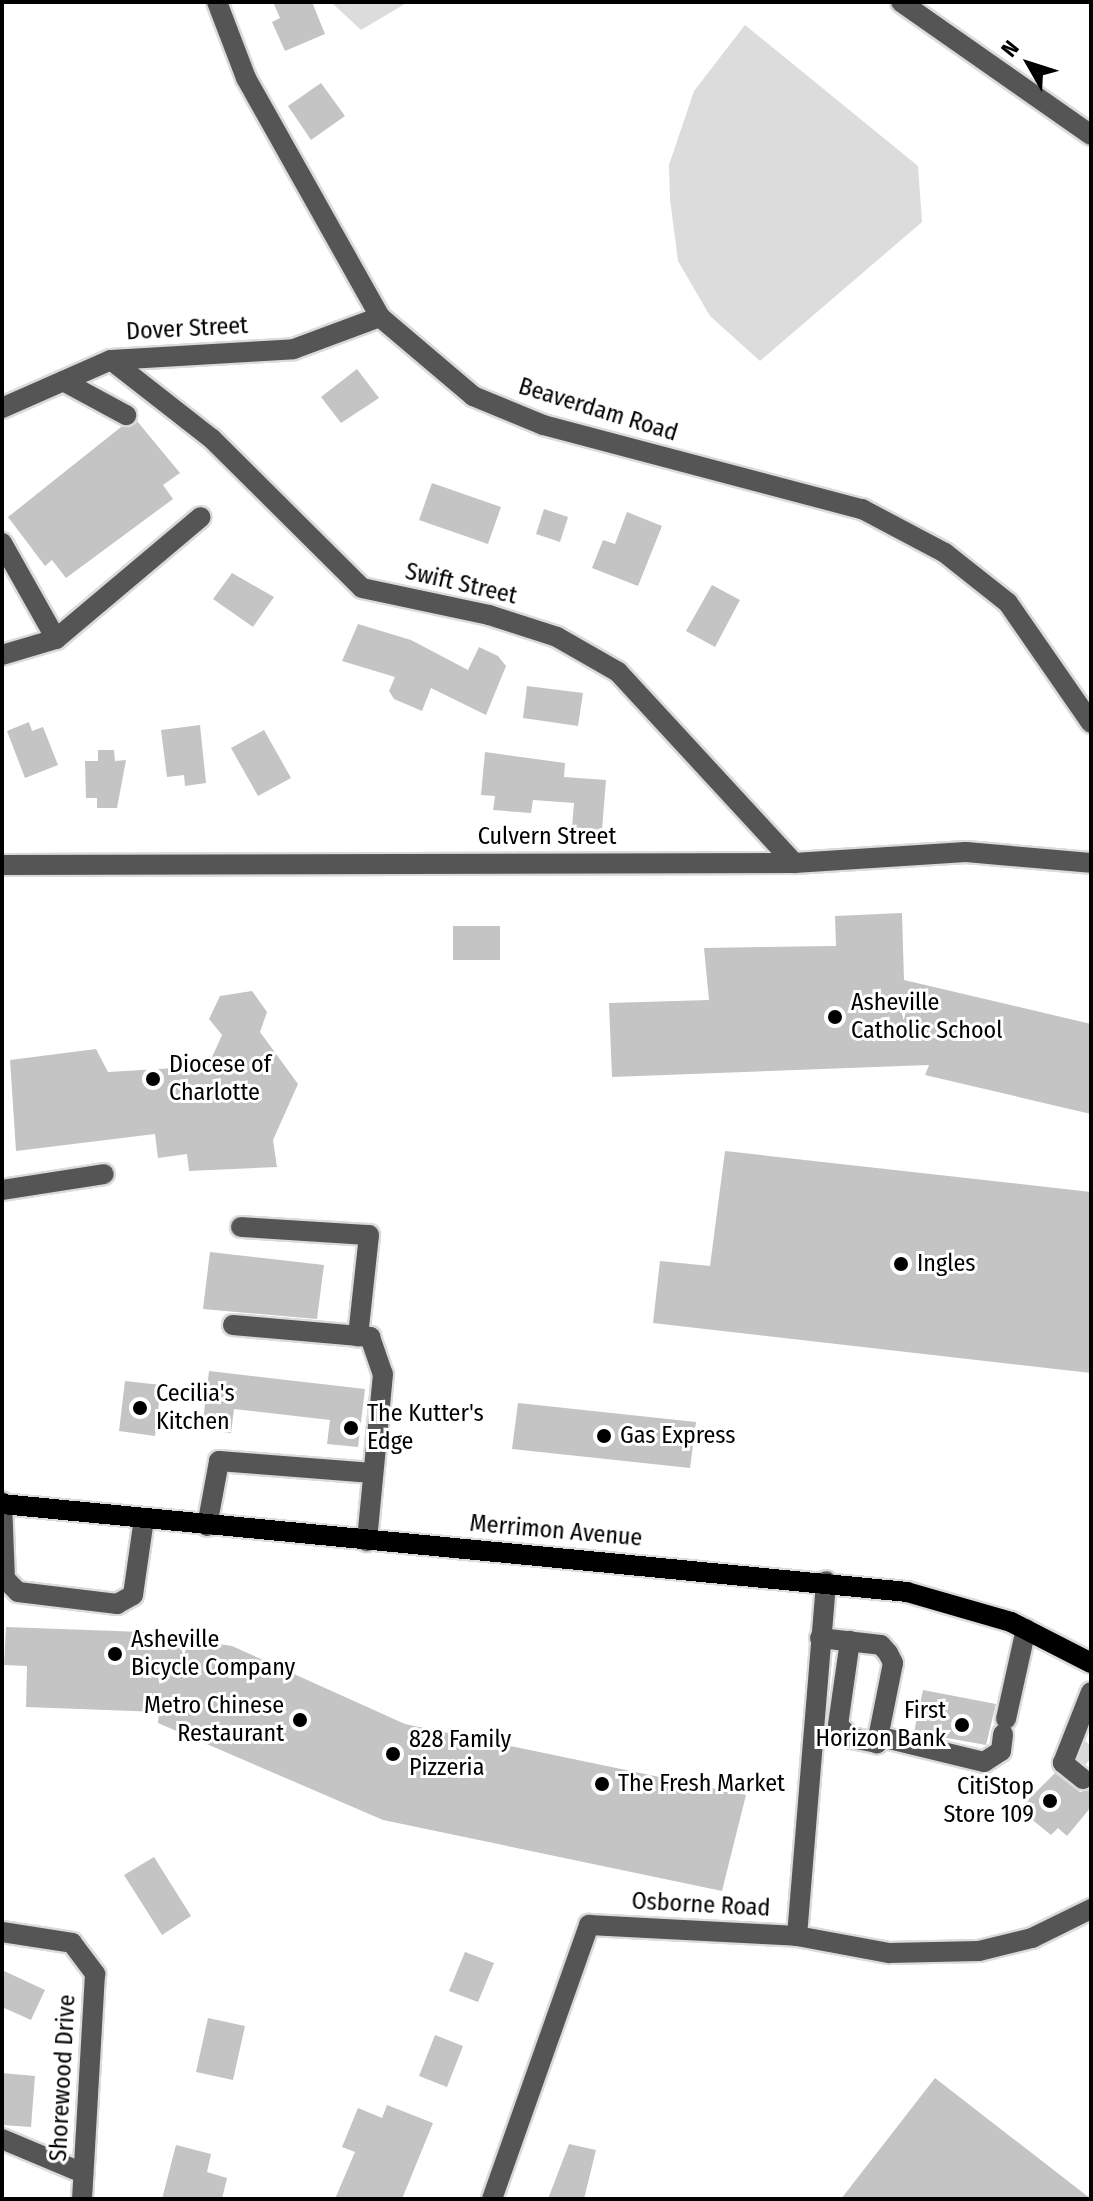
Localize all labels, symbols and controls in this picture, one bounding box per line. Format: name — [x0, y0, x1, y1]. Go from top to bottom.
north arrow — [989, 24, 1069, 104]
text: N — [995, 35, 1025, 62]
street label: Dover Street — [125, 311, 249, 347]
street label: Beaverdam Road — [515, 372, 681, 448]
street label: Swift Street — [402, 557, 520, 611]
street label: Culvern Street — [478, 823, 616, 851]
place label: Asheville Catholic School — [851, 989, 1003, 1045]
marker: Asheville Catholic School — [826, 1008, 844, 1026]
place label: Diocese of Charlotte — [169, 1051, 271, 1107]
marker: Diocese of Charlotte — [144, 1070, 162, 1088]
place label: Ingles — [917, 1250, 976, 1278]
marker: Ingles — [892, 1255, 910, 1273]
place label: Cecilia's Kitchen — [156, 1380, 235, 1436]
marker: Cecilia's Kitchen — [131, 1399, 149, 1417]
place label: The Kutter's Edge — [367, 1400, 484, 1456]
marker: The Kutter's Edge — [342, 1419, 360, 1437]
place label: Gas Express — [620, 1422, 736, 1450]
marker: Gas Express — [595, 1427, 613, 1445]
street label: Merrimon Avenue — [468, 1509, 644, 1553]
place label: Asheville Bicycle Company — [131, 1626, 295, 1682]
marker: Asheville Bicycle Company — [106, 1645, 124, 1663]
place label: Metro Chinese Restaurant — [144, 1692, 284, 1748]
place label: First Horizon Bank — [815, 1697, 946, 1753]
marker: Metro Chinese Restaurant — [291, 1711, 309, 1729]
marker: First Horizon Bank — [953, 1716, 971, 1734]
place label: 828 Family Pizzeria — [409, 1726, 511, 1782]
marker: 828 Family Pizzeria — [384, 1745, 402, 1763]
place label: The Fresh Market — [618, 1770, 785, 1798]
place label: CitiStop Store 109 — [943, 1773, 1034, 1829]
marker: The Fresh Market — [593, 1775, 611, 1793]
marker: CitiStop Store 109 — [1041, 1792, 1059, 1810]
street label: Osborne Road — [631, 1887, 771, 1923]
street label: Shorewood Drive — [44, 1994, 82, 2162]

